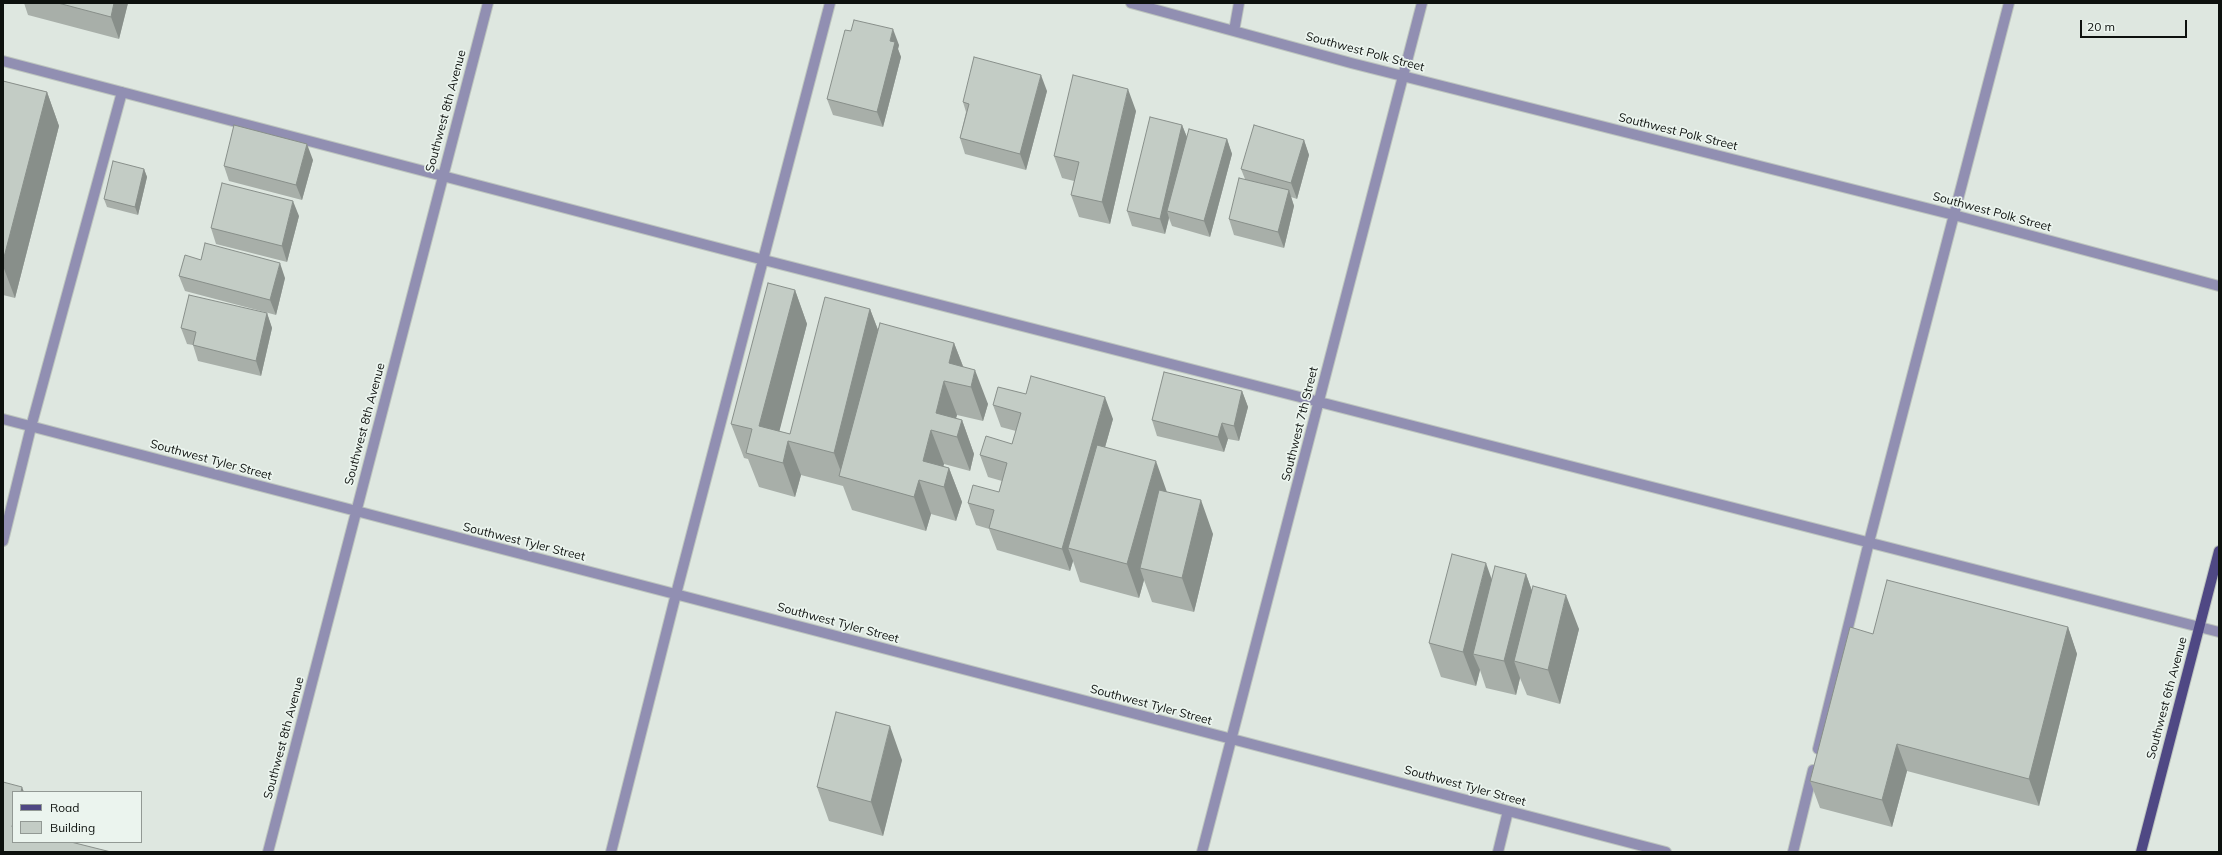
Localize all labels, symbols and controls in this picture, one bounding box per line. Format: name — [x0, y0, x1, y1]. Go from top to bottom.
scale bar — [2082, 12, 2189, 38]
text: 20 m — [2087, 19, 2115, 34]
street label: Southwest Polk Street — [1304, 29, 1426, 75]
street label: Southwest 8th Avenue — [423, 48, 469, 174]
street label: Southwest Polk Street — [1617, 110, 1739, 154]
street label: Southwest Polk Street — [1931, 189, 2053, 235]
street label: Southwest 8th Avenue — [342, 361, 388, 487]
street label: Southwest 7th Street — [1279, 365, 1321, 483]
street label: Southwest Tyler Street — [149, 437, 273, 483]
street label: Southwest Tyler Street — [461, 520, 587, 564]
street label: Southwest Tyler Street — [776, 600, 900, 646]
street label: Southwest 6th Avenue — [2144, 635, 2190, 761]
street label: Southwest 8th Avenue — [261, 675, 307, 801]
street label: Southwest Tyler Street — [1089, 682, 1213, 728]
street label: Southwest Tyler Street — [1403, 763, 1527, 809]
legend — [12, 791, 142, 843]
text: Road — [50, 800, 79, 815]
text: Building — [50, 820, 95, 835]

